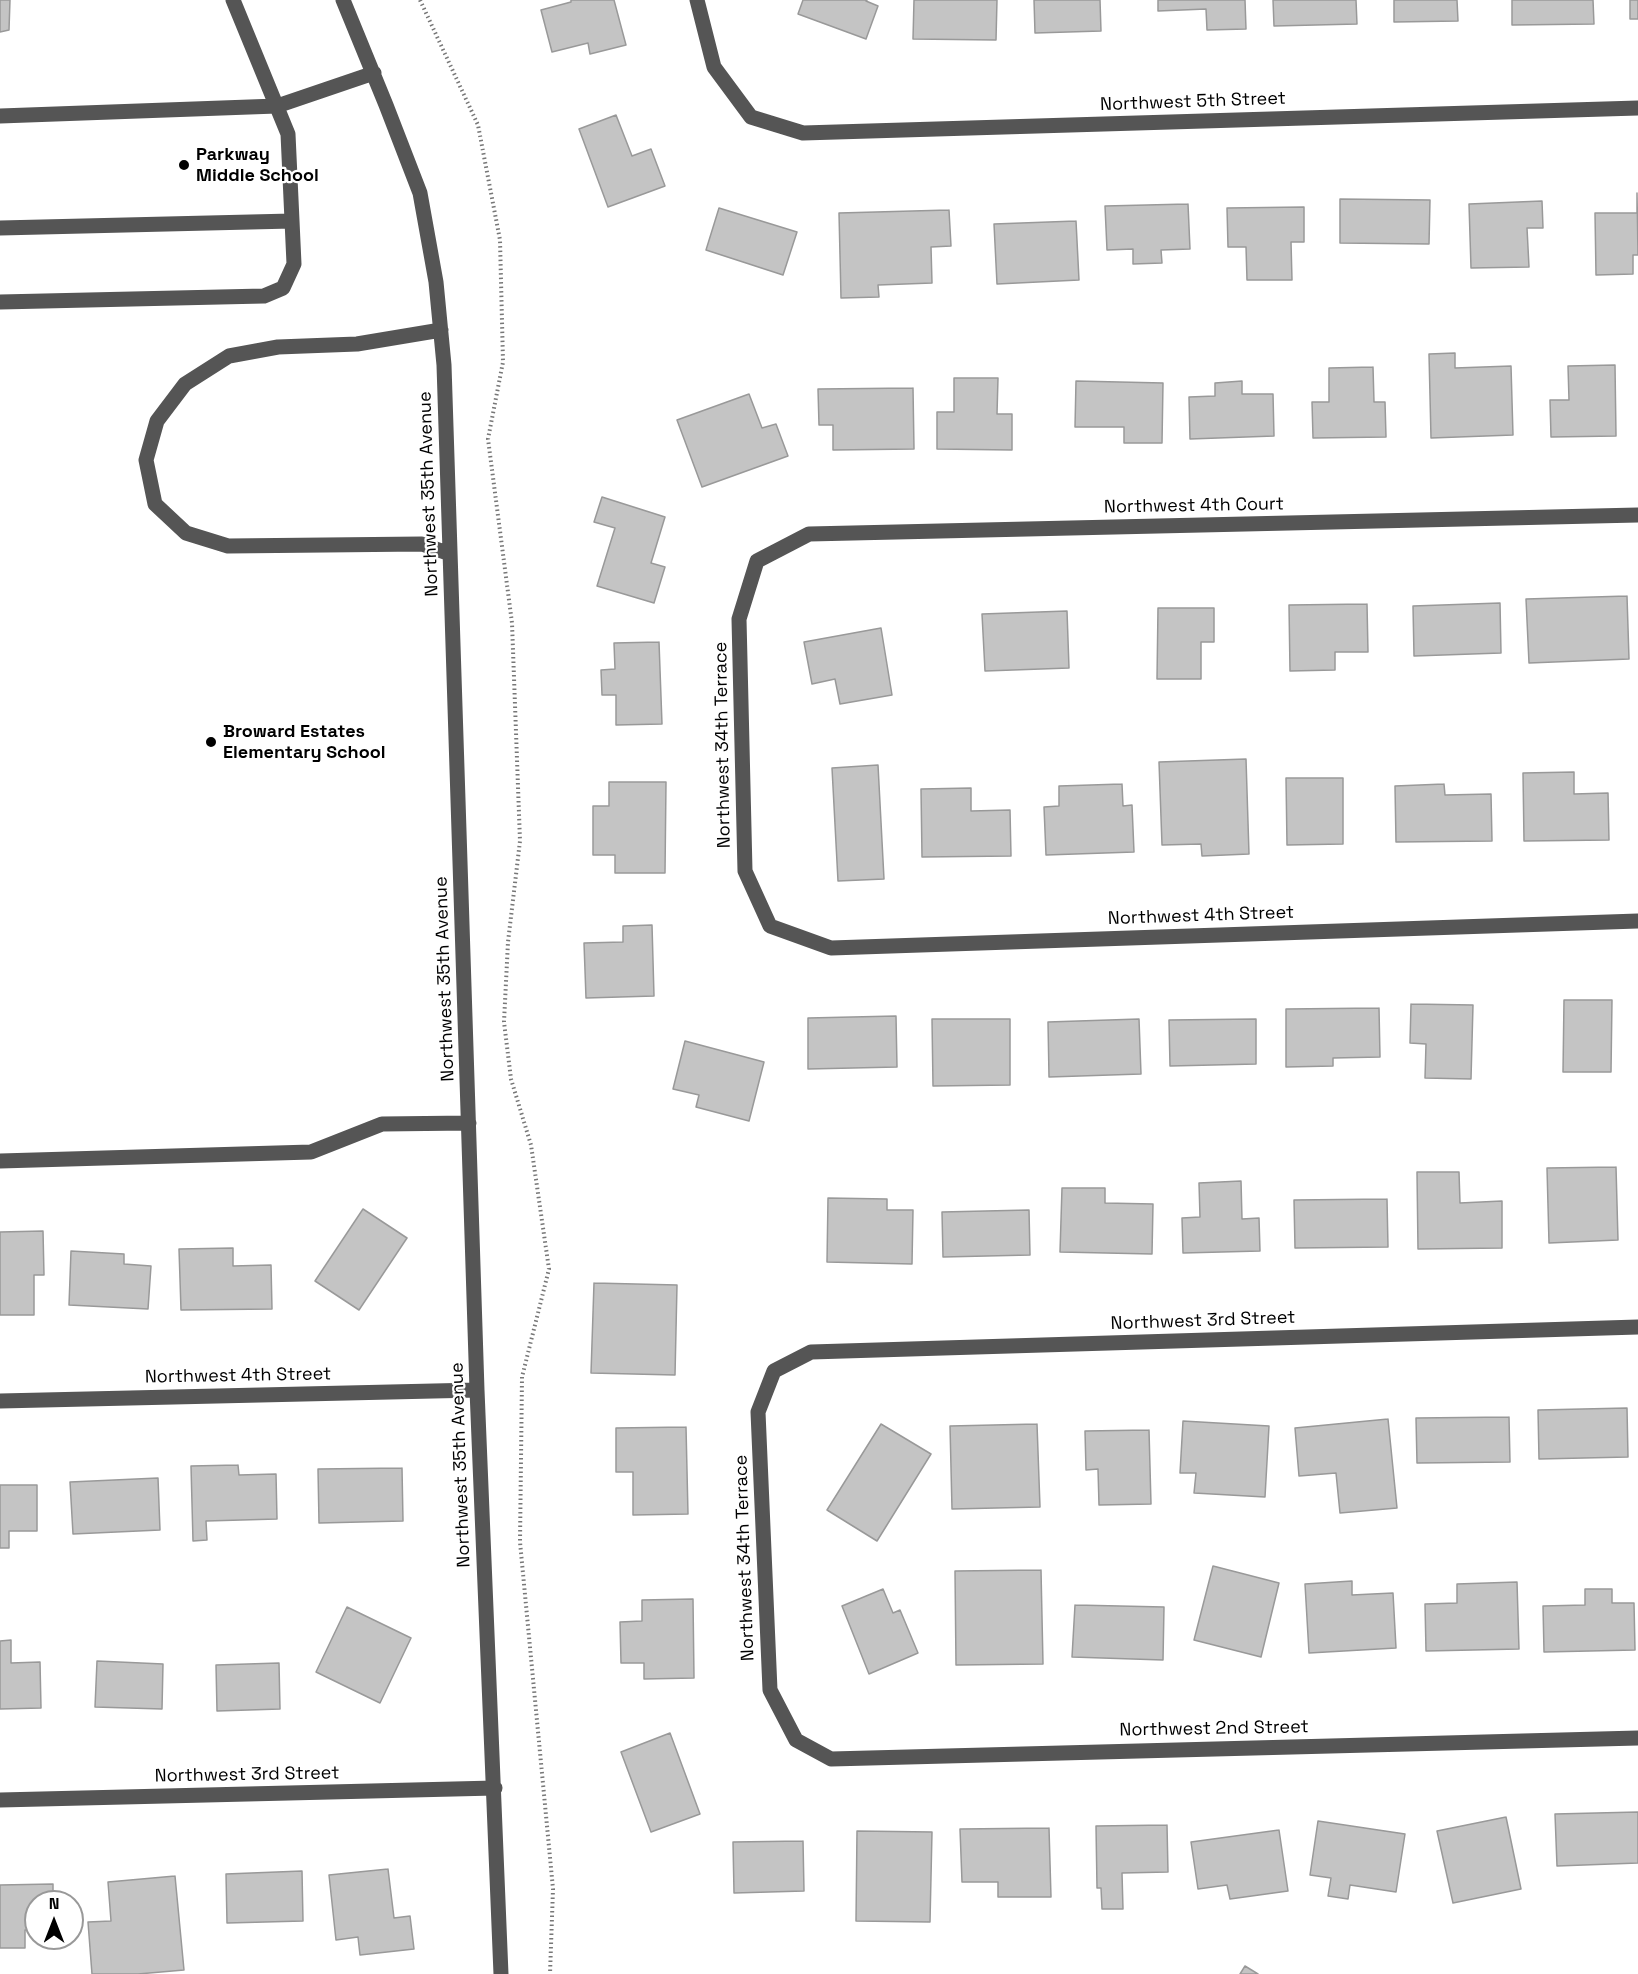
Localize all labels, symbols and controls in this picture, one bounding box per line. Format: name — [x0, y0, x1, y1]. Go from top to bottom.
street label: Northwest 5th Street — [1100, 88, 1286, 116]
place label: Parkway Middle School — [196, 144, 319, 186]
marker: Parkway Middle School — [177, 158, 191, 172]
street label: Northwest 35th Avenue — [415, 391, 443, 597]
street label: Northwest 4th Court — [1104, 494, 1284, 518]
street label: Northwest 34th Terrace — [710, 642, 736, 848]
place label: Broward Estates Elementary School — [223, 721, 386, 764]
marker: Broward Estates Elementary School — [204, 735, 218, 749]
street label: Northwest 35th Avenue — [431, 876, 459, 1082]
street label: Northwest 4th Street — [1107, 902, 1295, 930]
street label: Northwest 3rd Street — [1110, 1307, 1296, 1335]
street label: Northwest 35th Avenue — [447, 1362, 475, 1568]
street label: Northwest 4th Street — [145, 1364, 331, 1388]
street label: Northwest 34th Terrace — [731, 1454, 759, 1662]
street label: Northwest 2nd Street — [1119, 1717, 1309, 1741]
street label: Northwest 3rd Street — [154, 1763, 340, 1787]
north arrow — [24, 1890, 84, 1950]
text: N — [49, 1893, 59, 1914]

